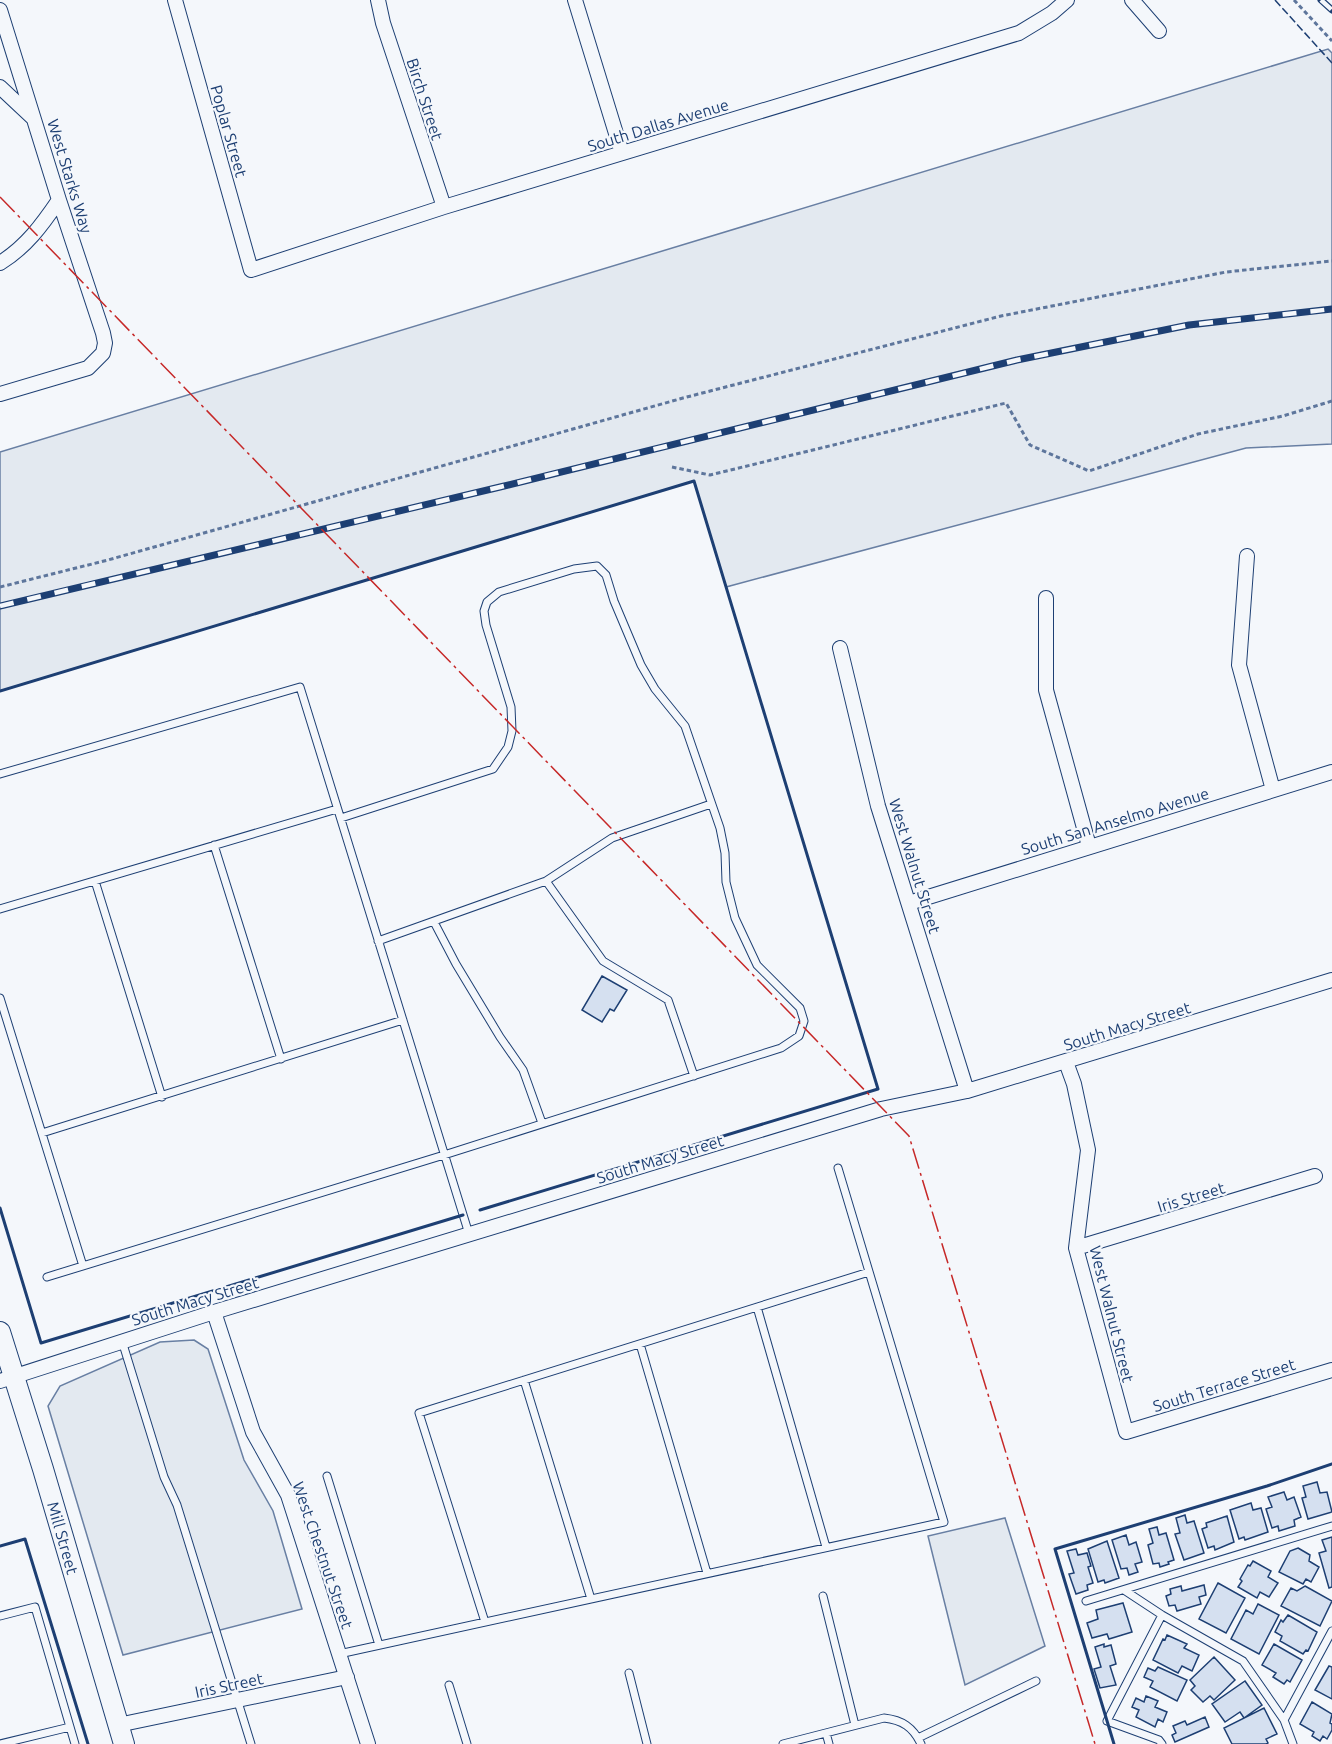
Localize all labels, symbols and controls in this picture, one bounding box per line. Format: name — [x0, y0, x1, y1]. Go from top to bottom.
street label: Birch Street — [403, 56, 447, 143]
street label: Poplar Street — [207, 83, 251, 180]
street label: South Dallas Avenue — [585, 95, 731, 155]
street label: West Starks Way — [44, 117, 96, 235]
street label: South San Anselmo Avenue — [1019, 784, 1211, 858]
street label: West Walnut Street — [886, 796, 944, 936]
street label: South Macy Street — [1061, 998, 1193, 1054]
street label: South Macy Street — [594, 1131, 726, 1187]
street label: Iris Street — [1155, 1178, 1227, 1216]
street label: West Walnut Street — [1086, 1244, 1138, 1385]
street label: South Macy Street — [129, 1273, 261, 1329]
street label: South Terrace Street — [1151, 1355, 1298, 1415]
street label: West Chestnut Street — [289, 1479, 357, 1631]
street label: Mill Street — [44, 1500, 82, 1577]
street label: Iris Street — [193, 1669, 265, 1701]

